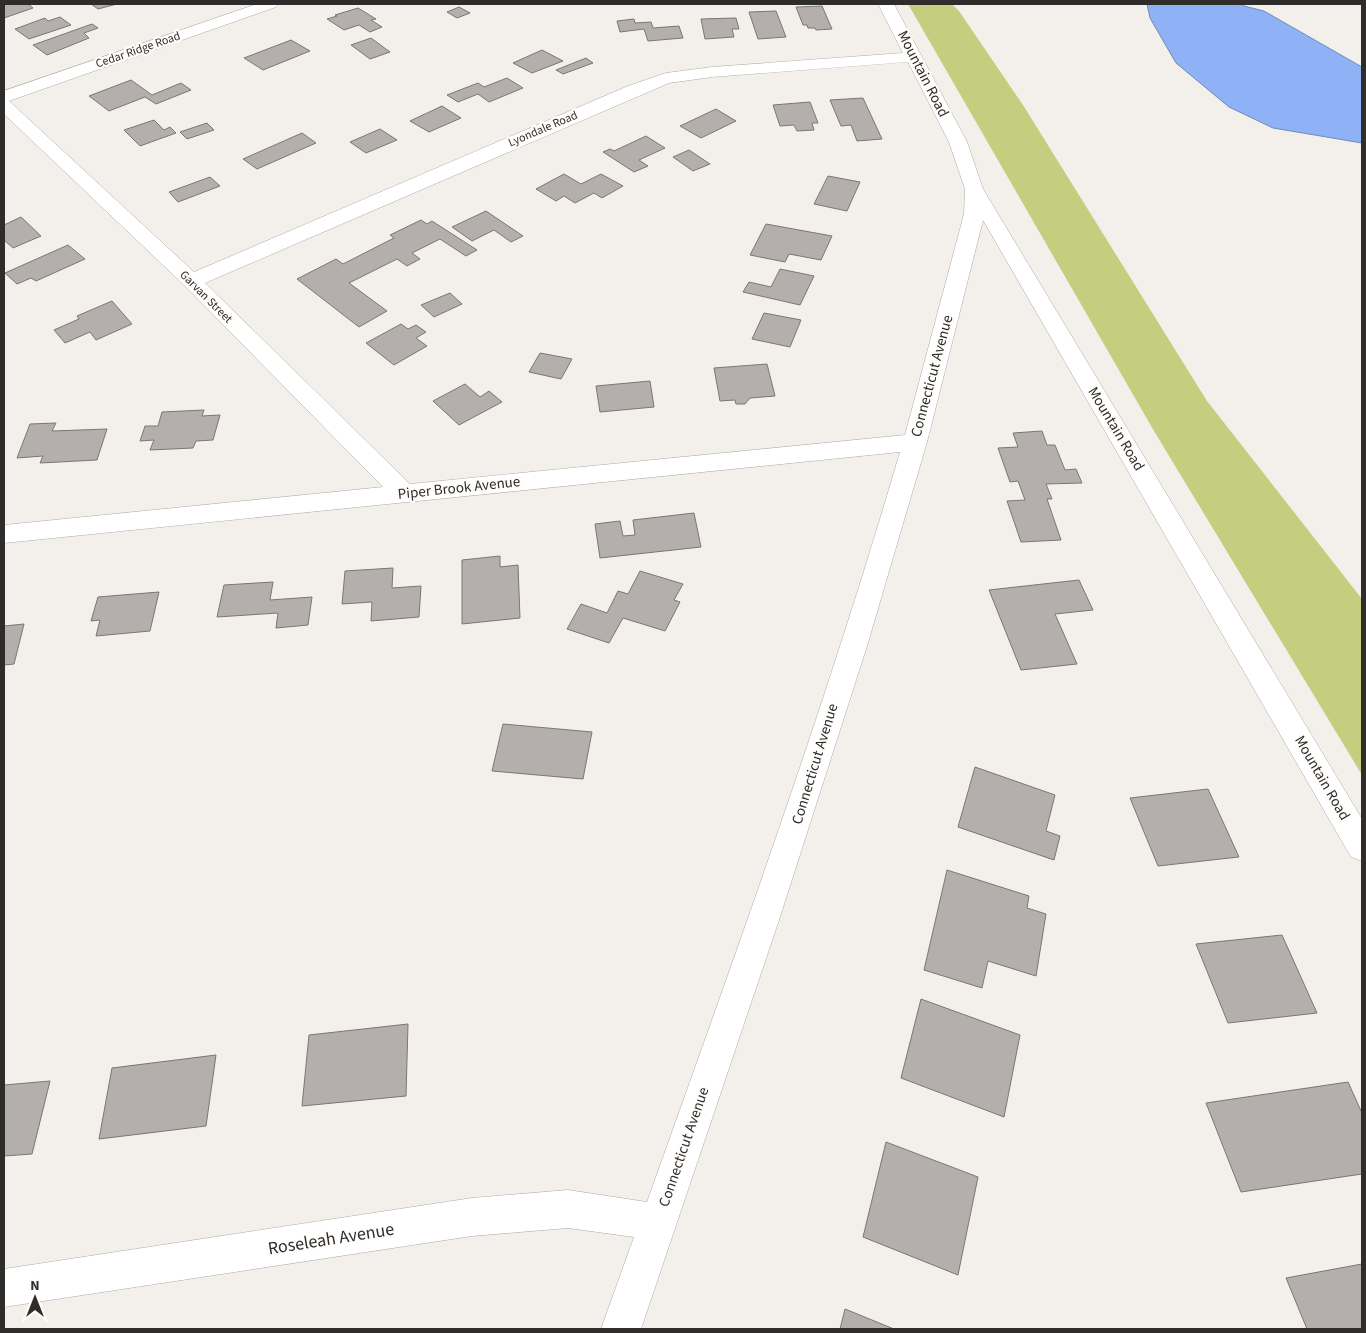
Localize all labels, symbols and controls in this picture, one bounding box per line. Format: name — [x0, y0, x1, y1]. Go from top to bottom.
street label: Mountain Road — [892, 27, 954, 121]
street label: Cedar Ridge Road — [93, 28, 183, 72]
street label: Lyondale Road — [506, 107, 580, 151]
street label: Garvan Street — [176, 267, 236, 327]
street label: Connecticut Avenue — [906, 313, 958, 439]
street label: Mountain Road — [1083, 383, 1149, 475]
street label: Piper Brook Avenue — [397, 471, 521, 505]
street label: Connecticut Avenue — [787, 701, 843, 827]
street label: Mountain Road — [1289, 732, 1355, 824]
street label: Connecticut Avenue — [654, 1084, 714, 1210]
street label: Roseleah Avenue — [266, 1217, 396, 1261]
north arrow — [10, 1273, 60, 1323]
text: N — [30, 1276, 40, 1296]

